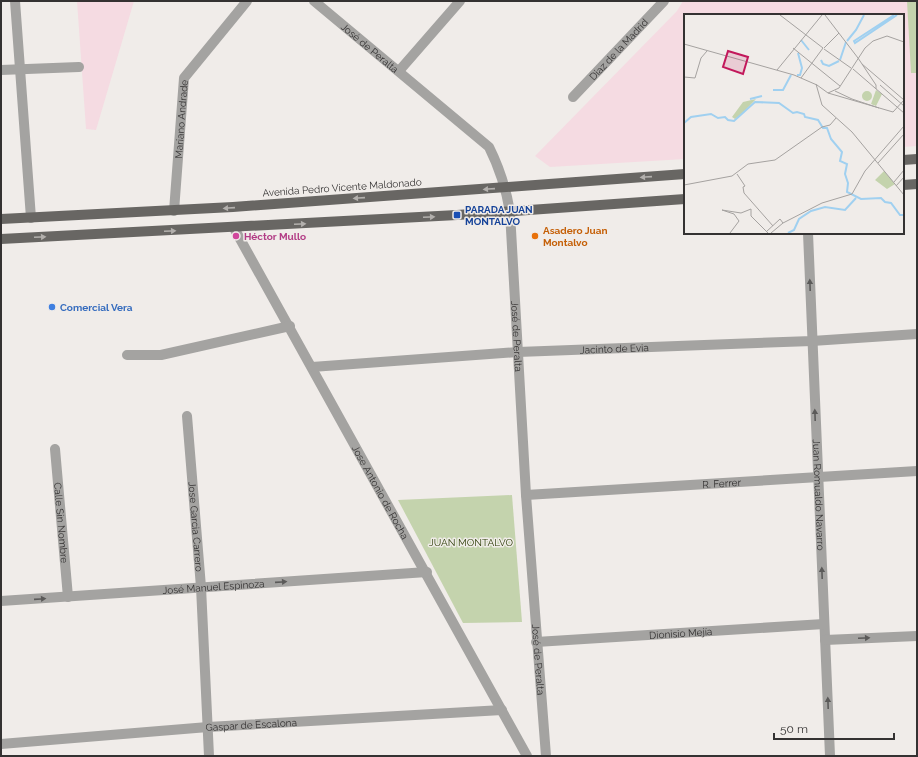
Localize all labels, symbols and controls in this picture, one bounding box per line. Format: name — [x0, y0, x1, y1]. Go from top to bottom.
inset map — [684, 14, 904, 234]
street label: Diaz de la Madrid — [587, 17, 650, 82]
street label: José de Peralta — [339, 21, 401, 75]
street label: Mariano Andrade — [173, 79, 190, 159]
one-way arrow — [640, 174, 652, 181]
street label: Avenida Pedro Vicente Maldonado — [262, 176, 422, 199]
one-way arrow — [483, 185, 495, 192]
one-way arrow — [353, 195, 365, 202]
one-way arrow — [223, 204, 235, 211]
place label: PARADA JUAN MONTALVO — [465, 204, 533, 227]
marker: PARADA JUAN MONTALVO — [452, 210, 462, 220]
one-way arrow — [423, 213, 435, 220]
one-way arrow — [294, 221, 306, 228]
place label: Asadero Juan Montalvo — [543, 225, 608, 248]
one-way arrow — [164, 228, 177, 234]
marker: Héctor Mullo — [231, 231, 241, 241]
place label: Héctor Mullo — [244, 231, 306, 242]
marker: Asadero Juan Montalvo — [530, 231, 540, 241]
one-way arrow — [34, 234, 46, 241]
one-way arrow — [807, 278, 813, 291]
street label: José de Peralta — [509, 301, 524, 372]
marker: Comercial Vera — [47, 302, 57, 312]
place label: Comercial Vera — [60, 302, 133, 313]
street label: Jacinto de Evia — [580, 342, 649, 356]
one-way arrow — [812, 409, 819, 421]
street label: Juan Romualdo Navarro — [811, 439, 826, 551]
street label: Jose Antonio de Rocha — [350, 443, 411, 541]
street label: R. Ferrer — [702, 477, 742, 490]
street label: Jose Garcia Carrero — [186, 481, 205, 572]
street label: Calle Sin Nombre — [52, 482, 70, 564]
park label: JUAN MONTALVO — [429, 537, 514, 548]
one-way arrow — [819, 566, 825, 579]
street label: José Manuel Espinoza — [162, 578, 265, 596]
one-way arrow — [275, 578, 287, 585]
one-way arrow — [34, 595, 46, 602]
street label: José de Peralta — [530, 624, 546, 696]
street label: Dionisio Mejía — [649, 626, 713, 641]
one-way arrow — [858, 635, 870, 642]
one-way arrow — [824, 697, 831, 709]
scale bar — [774, 715, 894, 741]
street label: Gaspar de Escalona — [205, 717, 297, 733]
text: 50 m — [780, 722, 808, 736]

